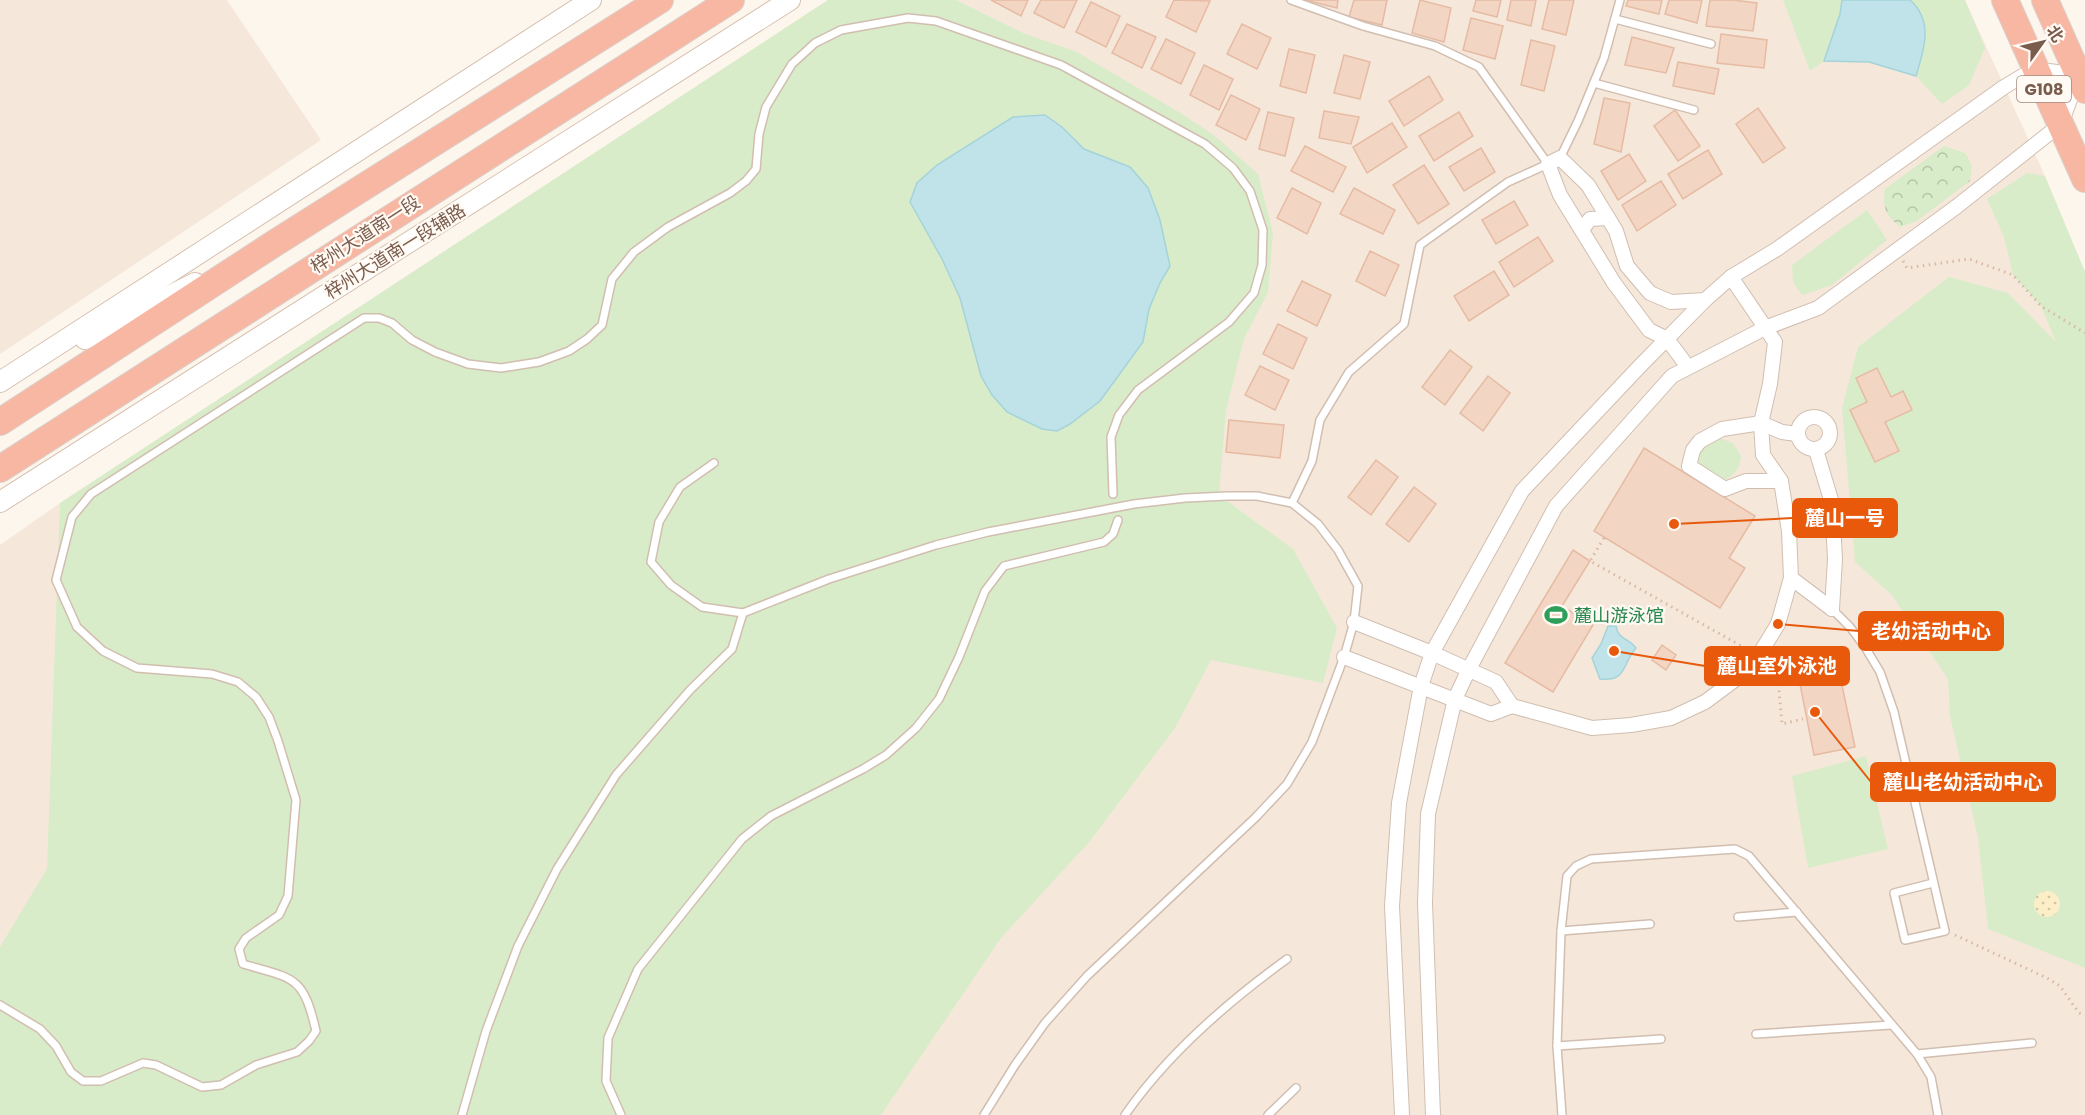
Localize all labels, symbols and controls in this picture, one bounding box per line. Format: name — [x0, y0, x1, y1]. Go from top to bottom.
north arrow — [2013, 12, 2073, 72]
text: 北 — [2041, 21, 2069, 47]
road number: G108 — [2017, 76, 2071, 102]
street label: 梓州大道南一段 — [305, 189, 425, 279]
street label: 梓州大道南一段辅路 — [320, 197, 470, 305]
callout: 麓山一号 — [1793, 499, 1897, 537]
text: 麓山一号 — [1805, 504, 1885, 532]
sports icon: 麓山游泳馆 — [1543, 602, 1569, 628]
place label: 麓山游泳馆 — [1574, 603, 1664, 628]
callout: 老幼活动中心 — [1859, 612, 2003, 650]
text: 老幼活动中心 — [1871, 617, 1991, 645]
callout: 麓山室外泳池 — [1705, 647, 1849, 685]
text: 麓山室外泳池 — [1717, 652, 1837, 680]
callout: 麓山老幼活动中心 — [1871, 763, 2055, 801]
text: 麓山老幼活动中心 — [1883, 768, 2043, 796]

